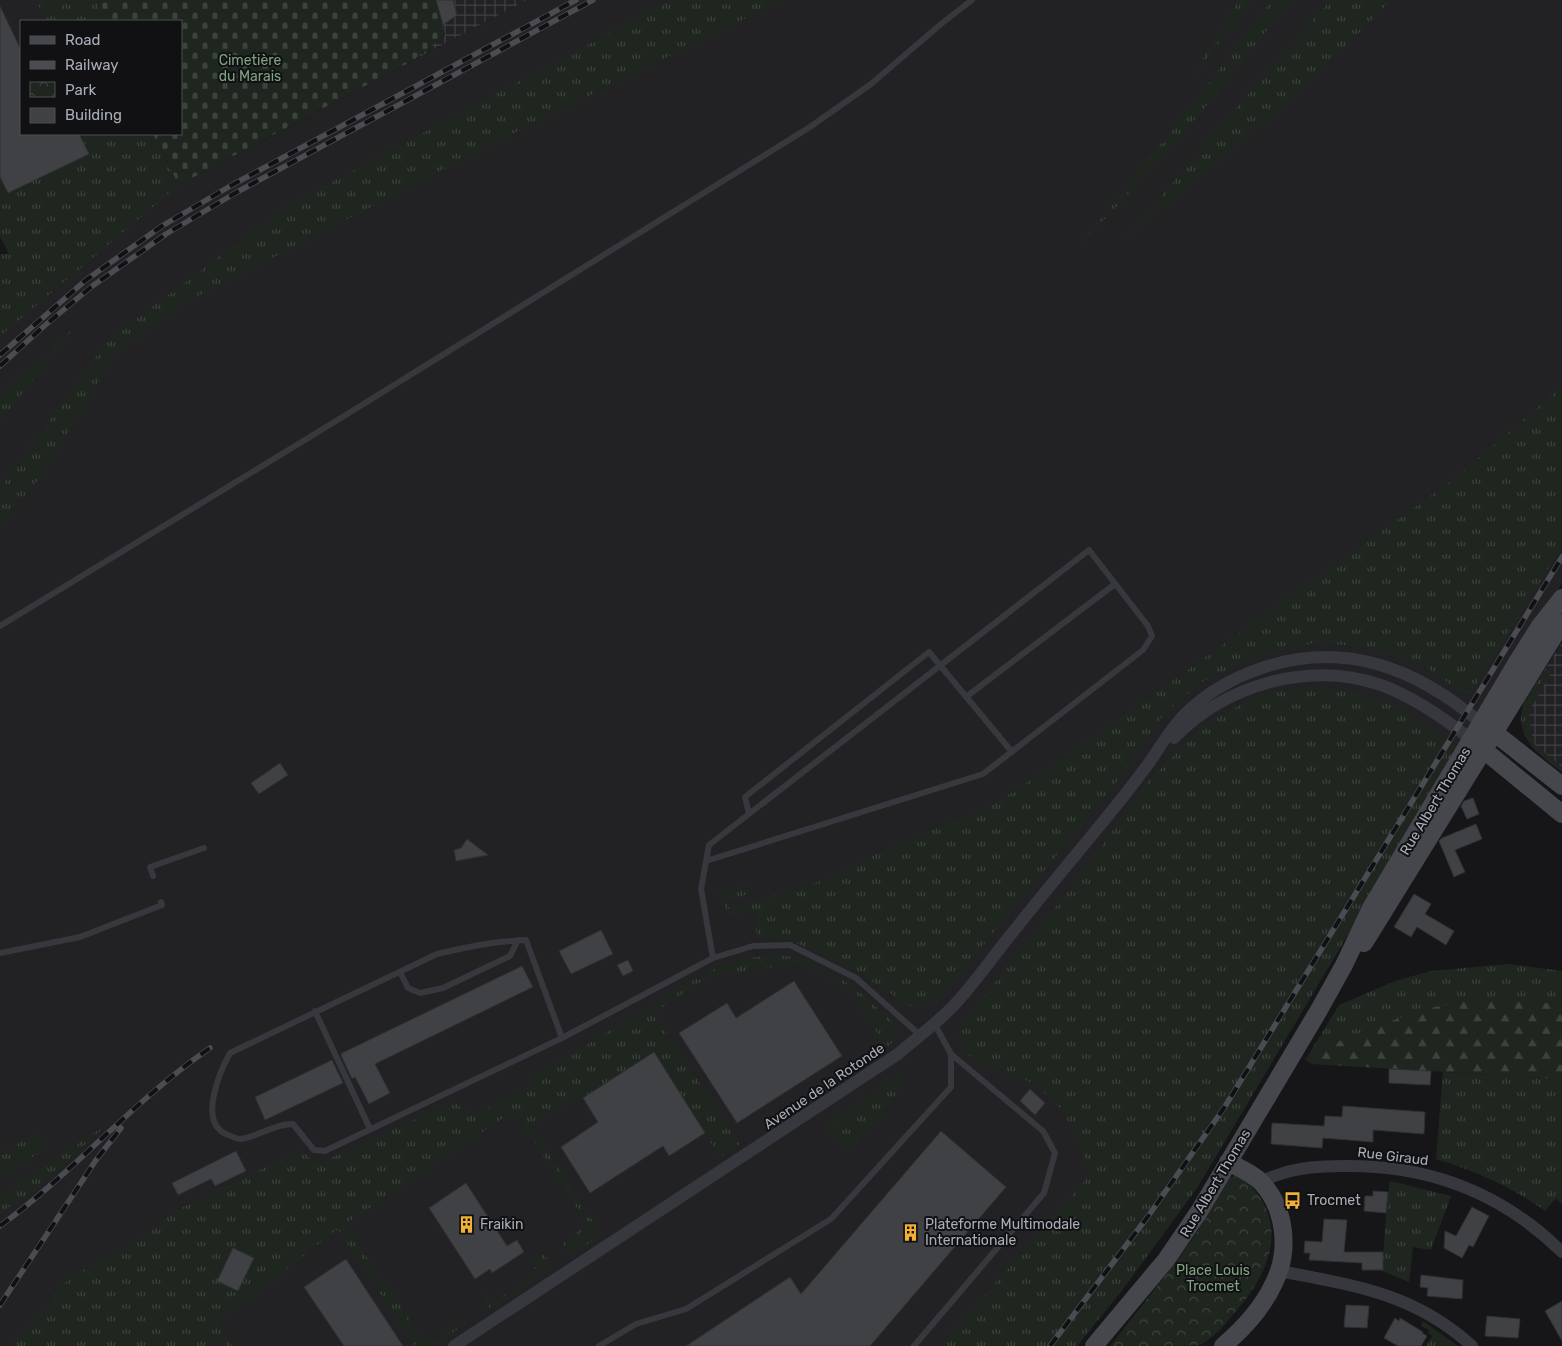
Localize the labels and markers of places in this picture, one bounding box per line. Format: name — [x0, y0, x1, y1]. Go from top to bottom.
bus stop icon: Trocmet — [1283, 1190, 1303, 1210]
place label: Trocmet — [1307, 1192, 1361, 1209]
building icon: Fraikin — [456, 1214, 476, 1234]
place label: Fraikin — [480, 1216, 523, 1233]
place label: Plateforme Multimodale Internationale — [925, 1216, 1080, 1249]
building icon: Plateforme Multimodale Internationale — [901, 1222, 921, 1242]

